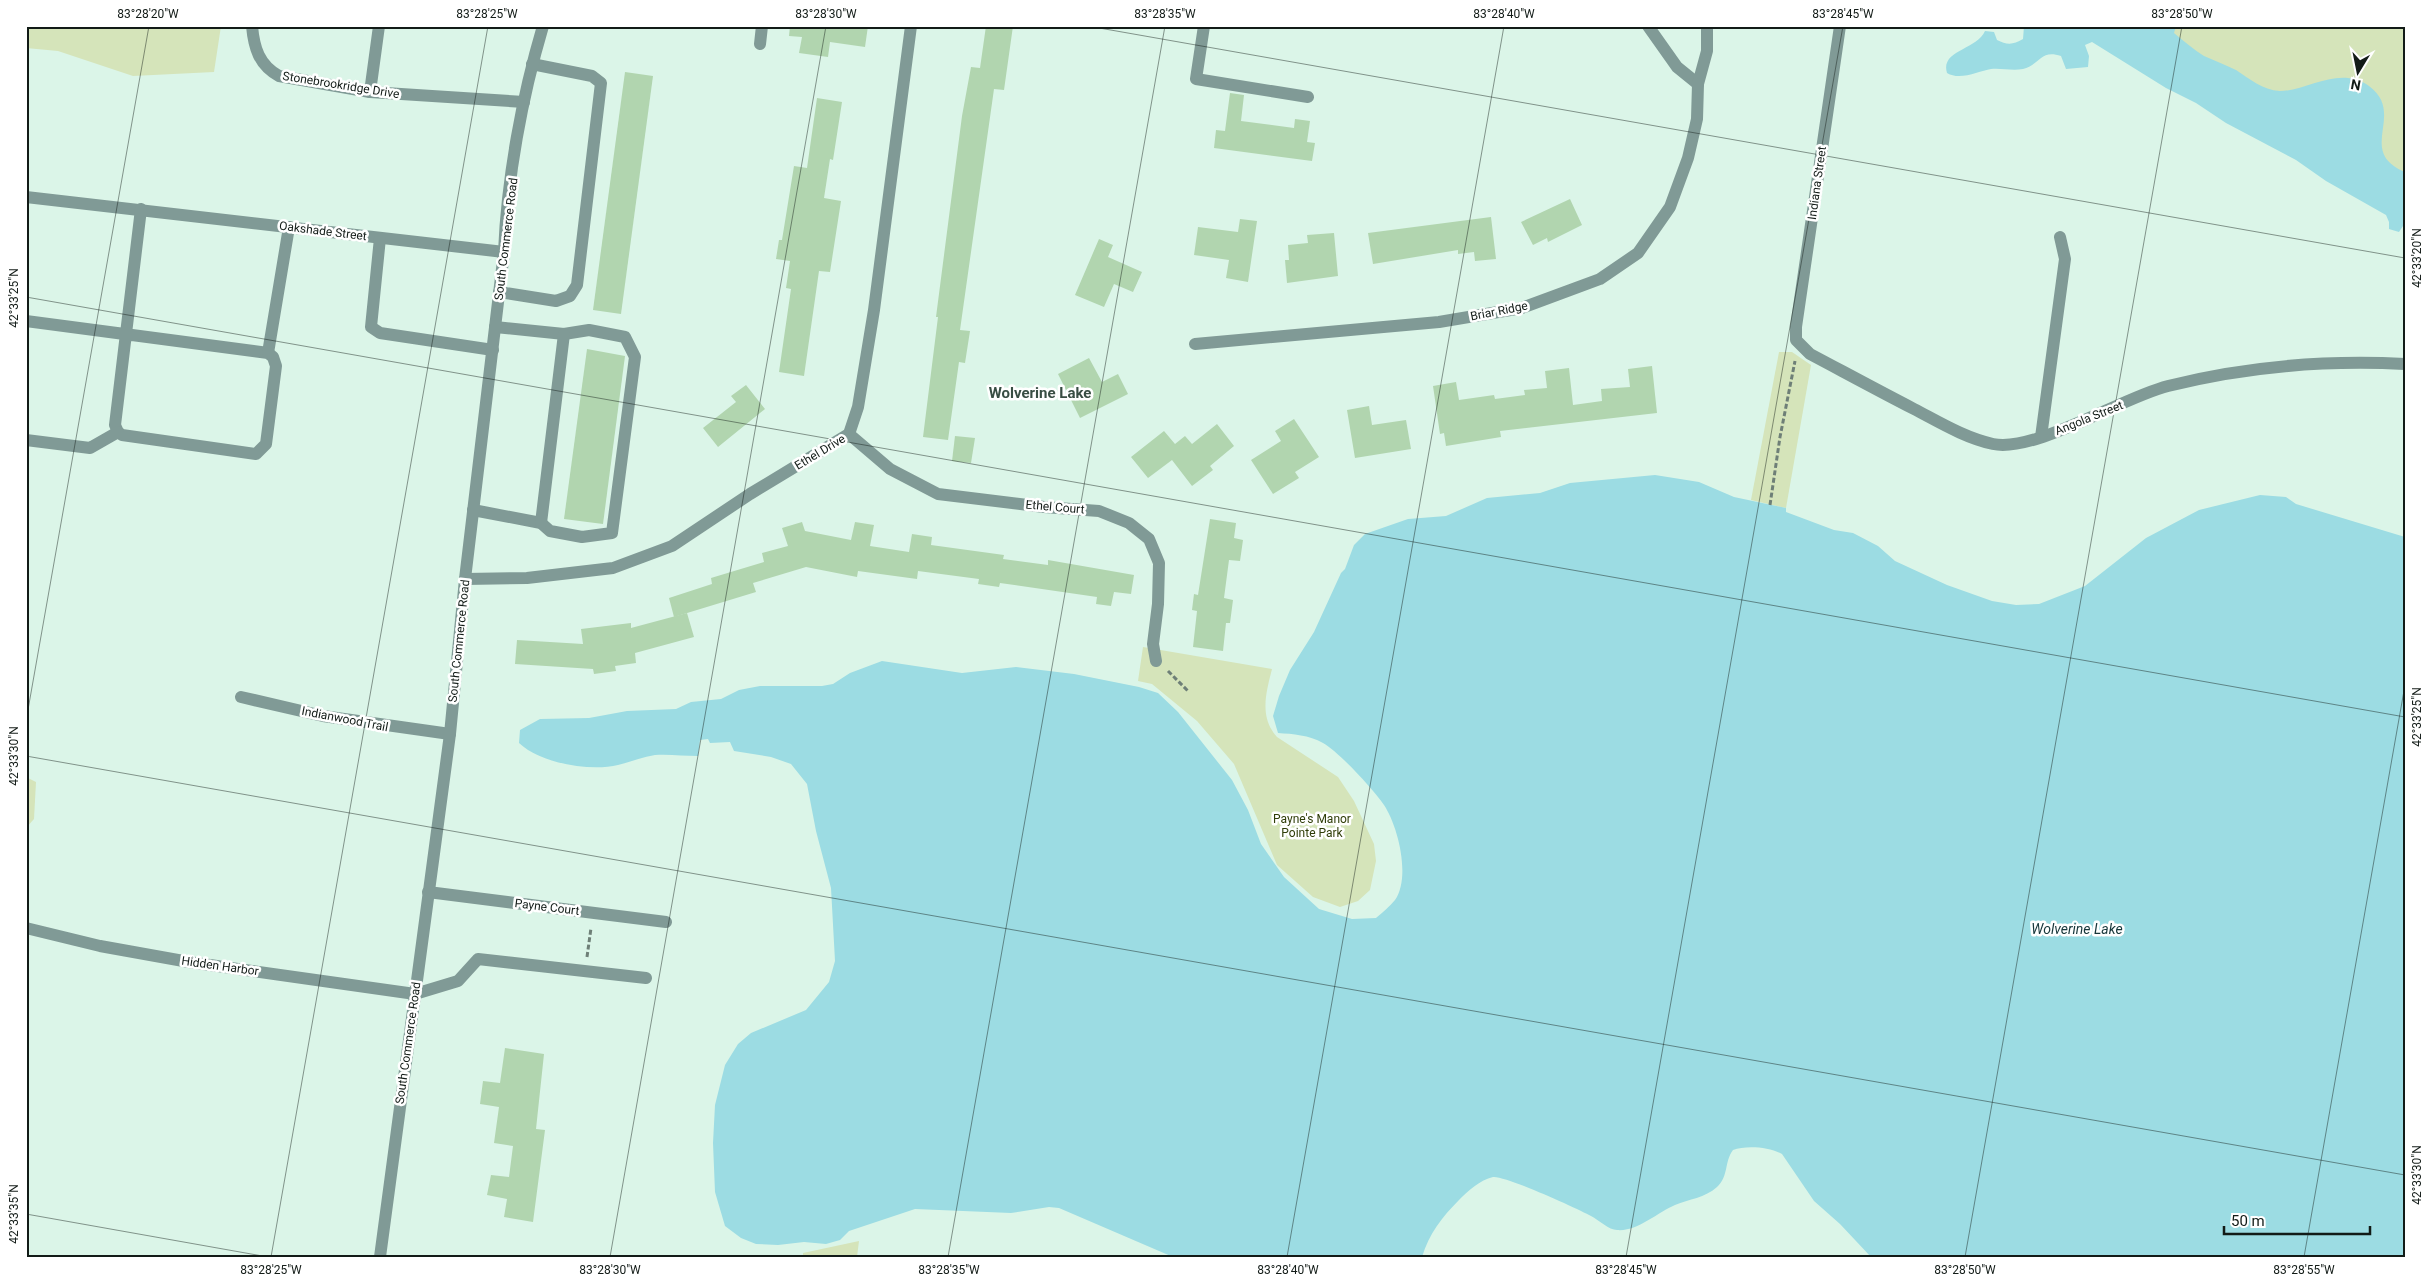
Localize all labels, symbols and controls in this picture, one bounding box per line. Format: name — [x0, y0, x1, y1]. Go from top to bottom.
text: 83°28'20"W — [117, 7, 179, 21]
text: 83°28'25"W — [456, 7, 518, 21]
text: 83°28'30"W — [795, 7, 857, 21]
text: 83°28'35"W — [1134, 7, 1196, 21]
text: 83°28'40"W — [1473, 7, 1535, 21]
text: 83°28'45"W — [1812, 7, 1874, 21]
text: 83°28'50"W — [2151, 7, 2213, 21]
north arrow — [2334, 48, 2384, 98]
street label: Stonebrookridge Drive — [282, 69, 400, 101]
text: N — [2349, 76, 2362, 94]
street label: Indiana Street — [1805, 145, 1829, 221]
street label: South Commerce Road — [492, 177, 520, 301]
street label: Oakshade Street — [278, 219, 368, 243]
text: 42°33'20"N — [2410, 228, 2424, 288]
text: 42°33'25"N — [7, 268, 21, 328]
street label: Briar Ridge — [1469, 299, 1529, 323]
district label: Wolverine Lake — [989, 384, 1091, 402]
street label: Angola Street — [2053, 398, 2125, 438]
street label: Ethel Drive — [792, 431, 848, 473]
street label: Ethel Court — [1025, 497, 1085, 517]
street label: South Commerce Road — [446, 579, 472, 703]
text: 42°33'25"N — [2410, 687, 2424, 747]
street label: Indianwood Trail — [301, 704, 389, 734]
text: 42°33'30"N — [7, 726, 21, 786]
park label: Payne's Manor Pointe Park — [1273, 812, 1351, 840]
street label: Payne Court — [514, 896, 580, 918]
water label: Wolverine Lake — [2031, 921, 2123, 937]
street label: Hidden Harbor — [181, 954, 259, 978]
street label: South Commerce Road — [392, 981, 424, 1105]
text: 42°33'30"N — [2410, 1145, 2424, 1205]
text: 42°33'35"N — [7, 1184, 21, 1244]
scale bar — [2224, 1203, 2370, 1235]
text: 50 m — [2231, 1212, 2265, 1230]
text: 83°28'25"W — [240, 1263, 302, 1277]
text: 83°28'30"W — [579, 1263, 641, 1277]
text: 83°28'35"W — [918, 1263, 980, 1277]
text: 83°28'40"W — [1257, 1263, 1319, 1277]
text: 83°28'45"W — [1595, 1263, 1657, 1277]
text: 83°28'50"W — [1934, 1263, 1996, 1277]
text: 83°28'55"W — [2273, 1263, 2335, 1277]

